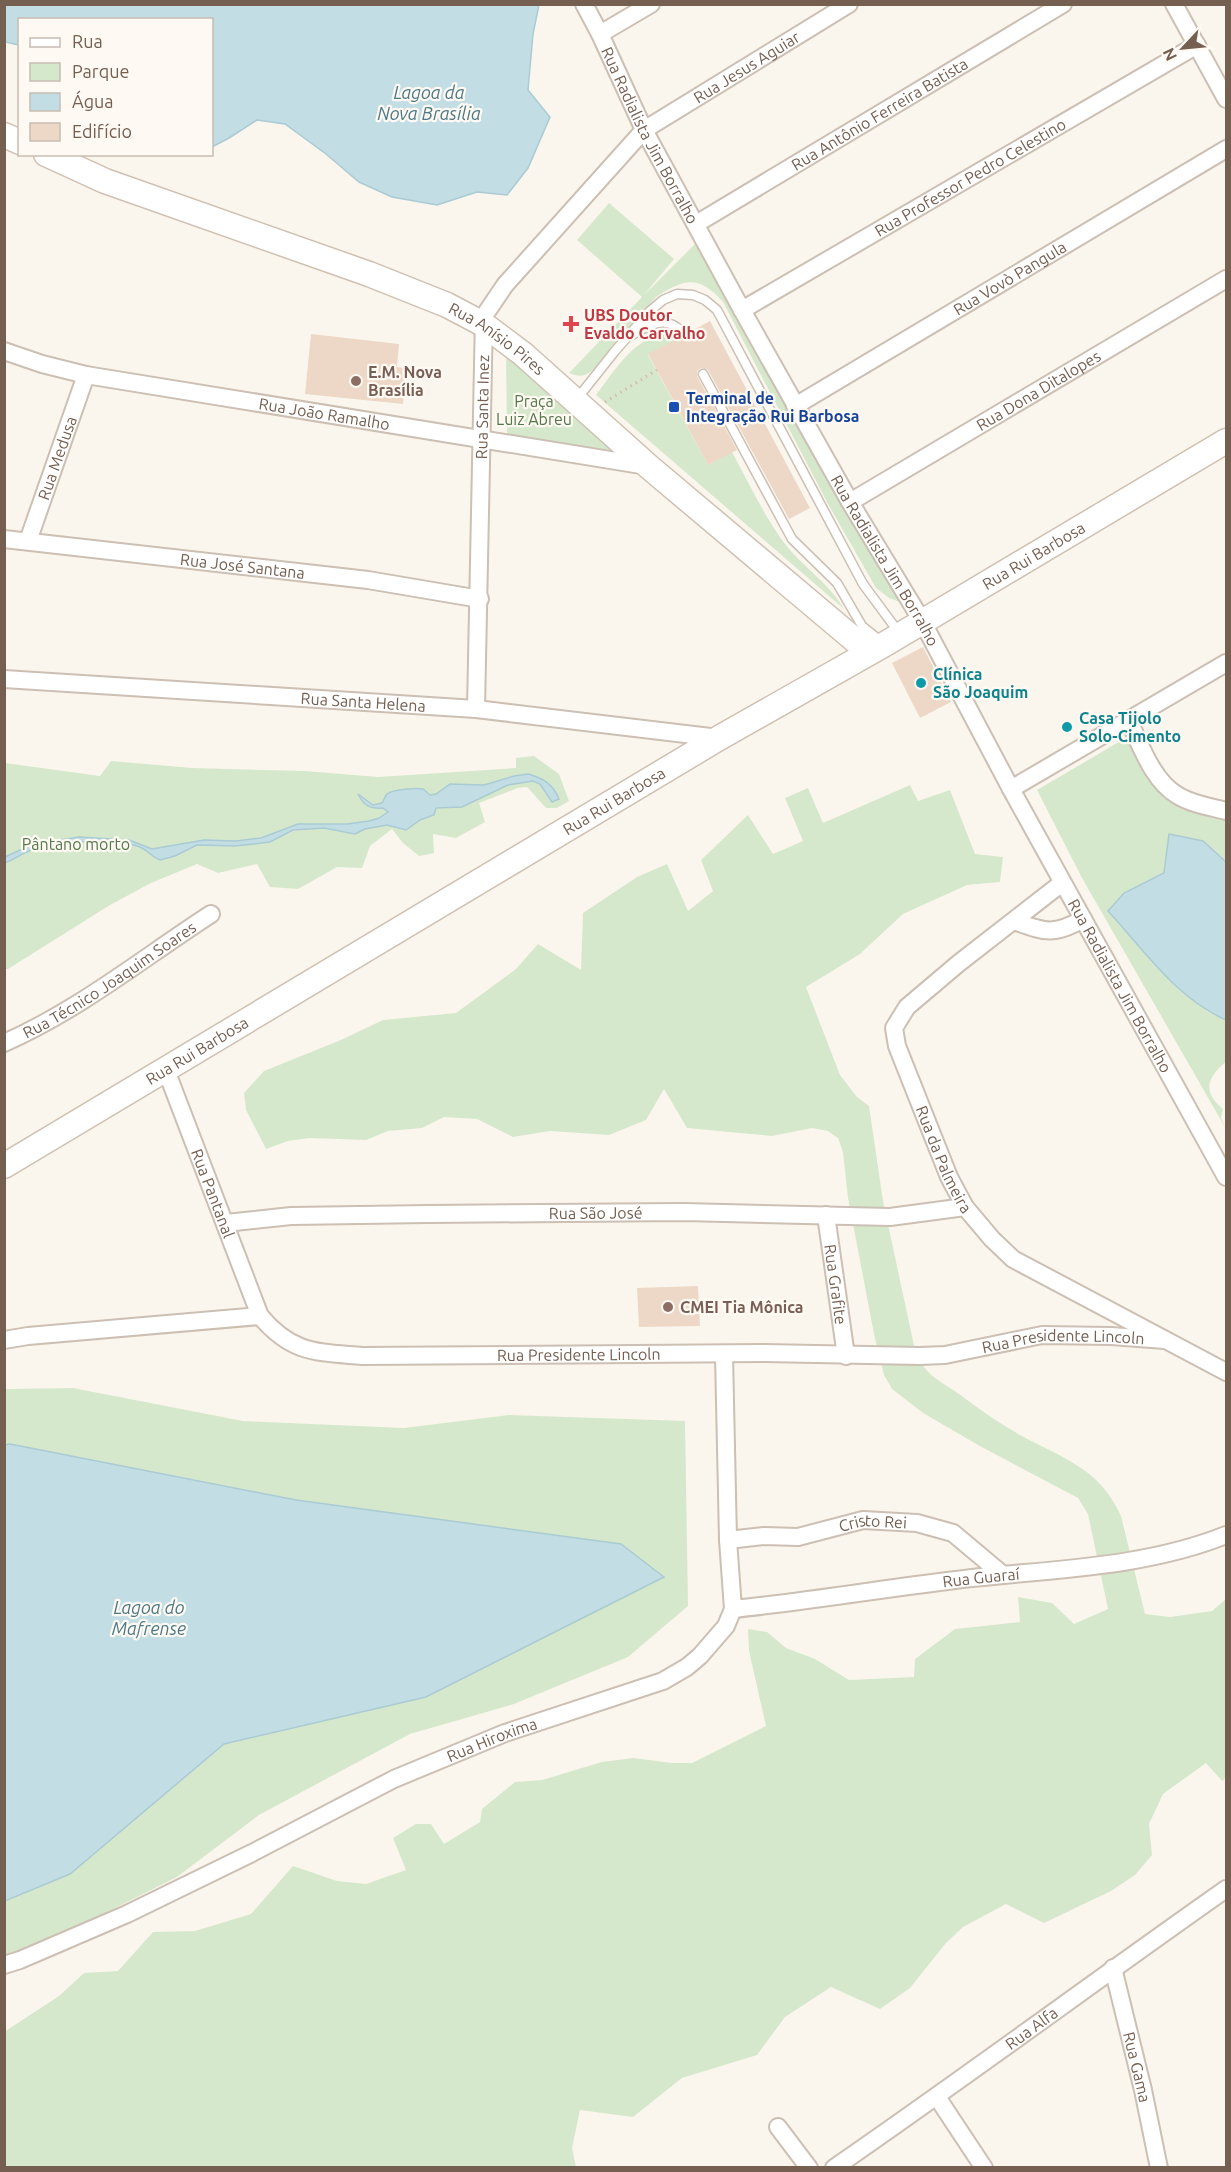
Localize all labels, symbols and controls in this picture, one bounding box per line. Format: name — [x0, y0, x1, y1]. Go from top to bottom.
legend — [18, 18, 213, 156]
north arrow — [1153, 18, 1213, 78]
street label: Rua Jesus Aguiar — [690, 28, 803, 106]
text: Rua — [72, 31, 103, 51]
street label: Rua Radialista Jim Borralho — [598, 44, 702, 227]
text: N — [1159, 45, 1180, 64]
street label: Rua Antônio Ferreira Batista — [788, 54, 971, 174]
text: Parque — [72, 61, 129, 81]
water label: Lagoa da Nova Brasília — [377, 82, 481, 123]
text: Água — [72, 90, 114, 111]
street label: Rua Professor Pedro Celestino — [871, 115, 1069, 240]
text: Edifício — [72, 121, 132, 141]
street label: Rua Vovò Pangula — [950, 237, 1069, 319]
street label: Rua Anísio Pires — [446, 299, 549, 378]
place label: UBS Doutor Evaldo Carvalho — [584, 306, 706, 342]
marker: UBS Doutor Evaldo Carvalho — [562, 315, 580, 333]
street label: Rua Dona Ditalopes — [973, 347, 1104, 434]
street label: Rua Santa Inez — [472, 355, 492, 459]
place label: E.M. Nova Brasília — [368, 363, 442, 399]
marker: E.M. Nova Brasília — [349, 374, 363, 388]
place label: Terminal de Integração Rui Barbosa — [686, 389, 860, 426]
park label: Praça Luiz Abreu — [496, 392, 572, 428]
street label: Rua João Ramalho — [258, 394, 391, 433]
marker: Terminal de Integração Rui Barbosa — [667, 400, 681, 414]
street label: Rua Medusa — [34, 414, 80, 502]
street label: Rua Radialista Jim Borralho — [828, 472, 943, 649]
street label: Rua Rui Barbosa — [979, 518, 1088, 593]
street label: Rua José Santana — [179, 550, 306, 582]
place label: Clínica São Joaquim — [933, 665, 1028, 701]
marker: Clínica São Joaquim — [914, 676, 928, 690]
street label: Rua Santa Helena — [300, 689, 426, 715]
place label: Casa Tijolo Solo-Cimento — [1079, 709, 1181, 745]
marker: Casa Tijolo Solo-Cimento — [1060, 720, 1074, 734]
street label: Rua Rui Barbosa — [560, 763, 668, 838]
park label: Pântano morto — [22, 835, 130, 853]
street label: Rua Radialista Jim Borralho — [1065, 896, 1175, 1076]
street label: Rua Técnico Joaquim Soares — [20, 918, 199, 1042]
street label: Rua Rui Barbosa — [143, 1013, 251, 1088]
street label: Rua da Palmeira — [913, 1103, 975, 1217]
street label: Rua Pantanal — [188, 1146, 238, 1240]
street label: Rua São José — [549, 1203, 643, 1222]
street label: Rua Grafite — [821, 1243, 850, 1326]
place label: CMEI Tia Mônica — [680, 1298, 803, 1316]
marker: CMEI Tia Mônica — [661, 1300, 675, 1314]
street label: Rua Presidente Lincoln — [980, 1326, 1145, 1356]
street label: Rua Presidente Lincoln — [497, 1345, 661, 1364]
street label: Cristo Rei — [837, 1511, 907, 1535]
street label: Rua Guaraí — [941, 1564, 1021, 1590]
water label: Lagoa do Mafrense — [112, 1597, 186, 1639]
street label: Rua Hiroxima — [444, 1714, 539, 1765]
street label: Rua Alfa — [1002, 2003, 1061, 2053]
street label: Rua Gama — [1120, 2030, 1154, 2104]

